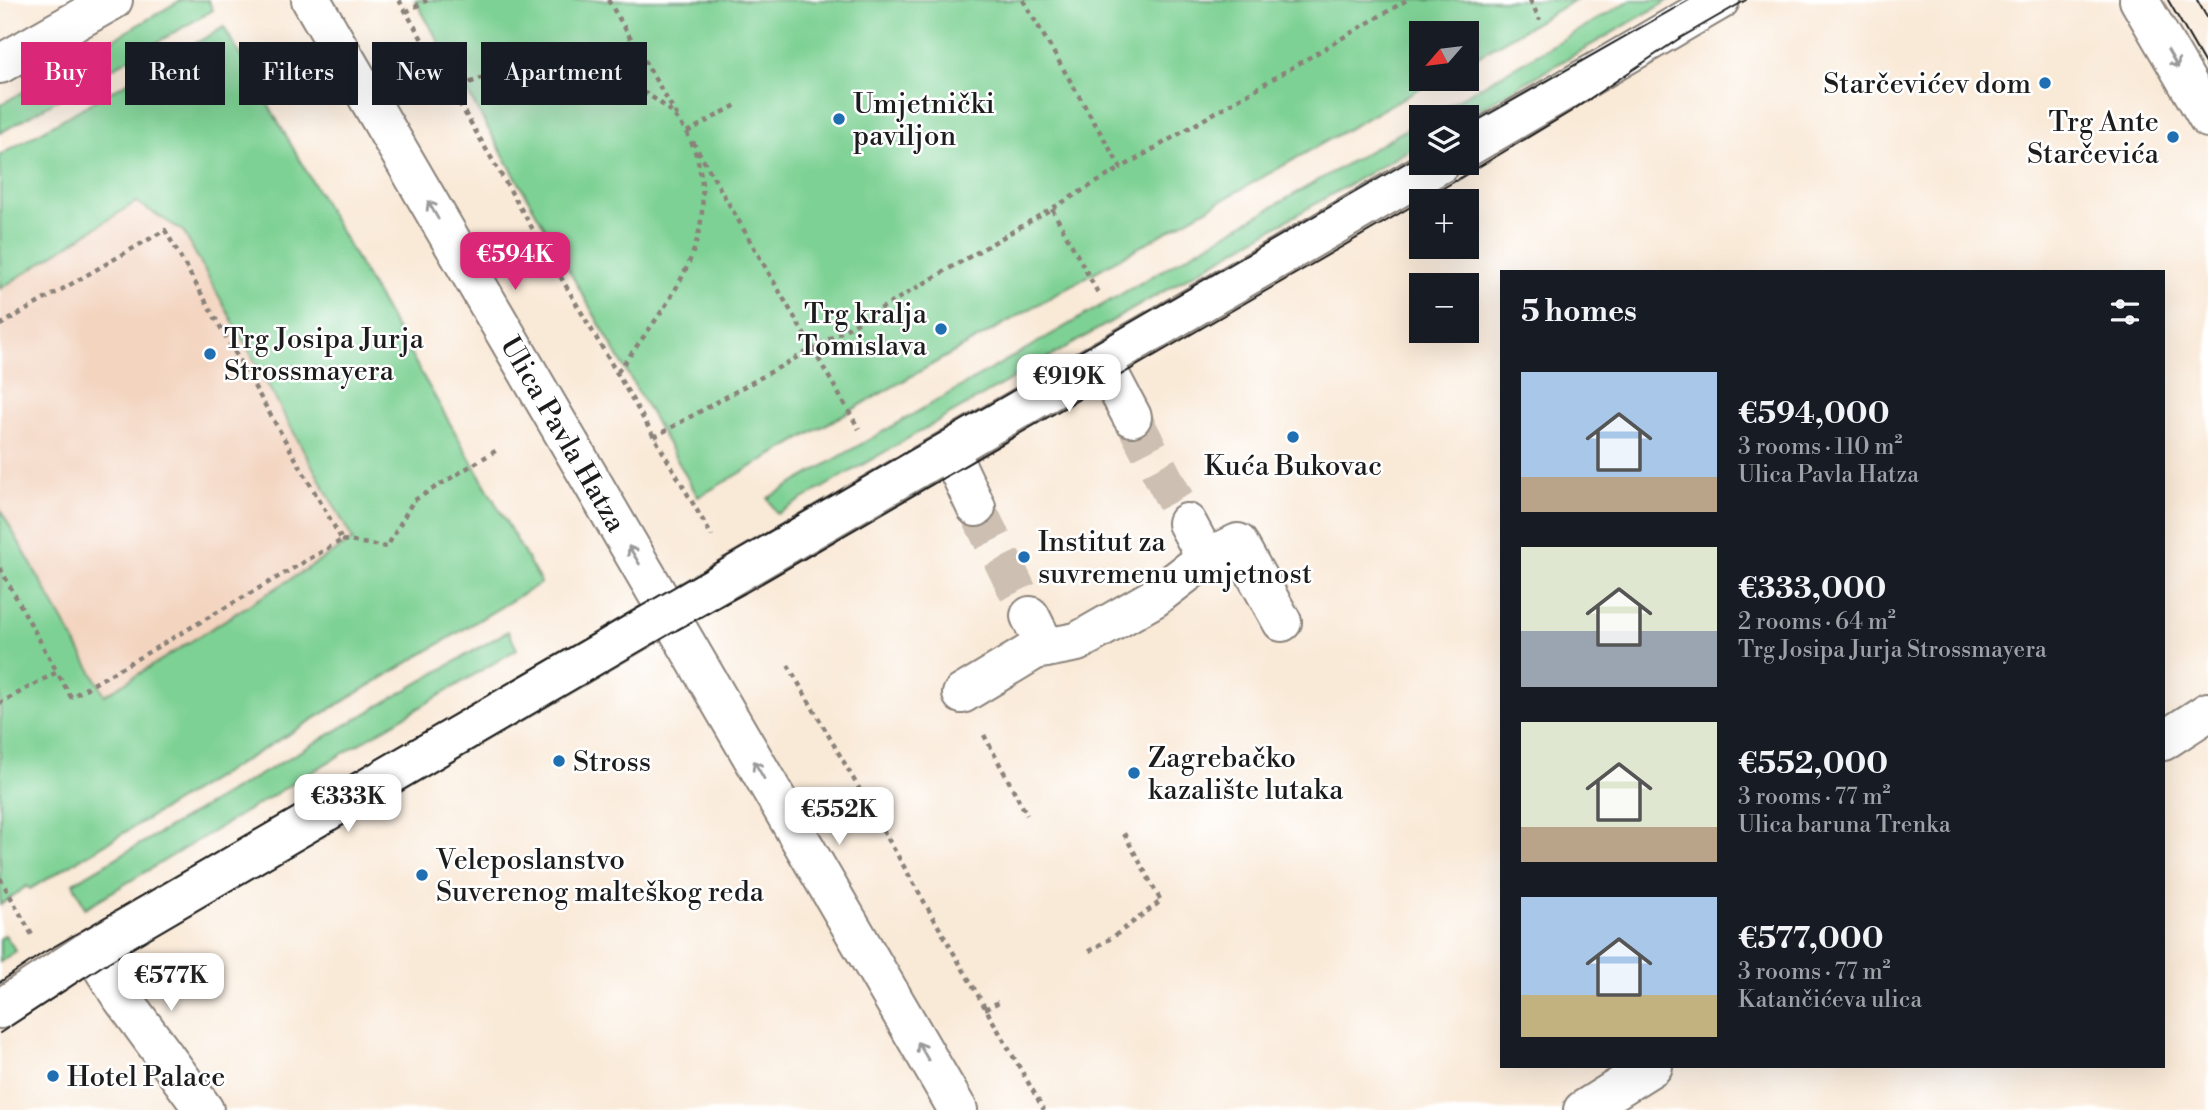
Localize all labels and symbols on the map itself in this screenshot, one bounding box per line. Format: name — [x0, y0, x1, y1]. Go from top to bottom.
north arrow — [1409, 21, 1479, 91]
one-way arrow — [2167, 48, 2181, 68]
place label: Starčevićev dom — [1823, 67, 2031, 102]
marker: Starčevićev dom — [2037, 75, 2053, 91]
place label: Umjetnički paviljon — [853, 87, 995, 154]
place label: Trg Ante Starčevića — [2027, 105, 2160, 172]
marker: Umjetnički paviljon — [831, 111, 847, 127]
marker: Trg Ante Starčevića — [2165, 129, 2181, 145]
one-way arrow — [426, 200, 440, 220]
pin: €594K — [466, 232, 564, 292]
place label: Trg kralja Tomislava — [798, 297, 928, 364]
marker: Trg kralja Tomislava — [933, 321, 949, 337]
place label: Trg Josipa Jurja Strossmayera — [224, 322, 425, 389]
street label: Ulica Pavla Hatza — [492, 330, 634, 539]
marker: Trg Josipa Jurja Strossmayera — [202, 346, 218, 362]
pin: €919K — [1020, 354, 1118, 414]
marker: Kuća Bukovac — [1285, 429, 1301, 445]
place label: Kuća Bukovac — [1204, 449, 1382, 484]
place label: Institut za suvremenu umjetnost — [1038, 525, 1312, 592]
one-way arrow — [626, 545, 640, 565]
marker: Institut za suvremenu umjetnost — [1016, 549, 1032, 565]
place label: Zagrebačko kazalište lutaka — [1148, 741, 1344, 808]
place label: Stross — [573, 745, 651, 780]
marker: Stross — [551, 753, 567, 769]
one-way arrow — [752, 760, 766, 780]
marker: Zagrebačko kazalište lutaka — [1126, 765, 1142, 781]
pin: €333K — [299, 774, 397, 834]
pin: €552K — [790, 788, 888, 847]
place label: Veleposlanstvo Suverenog malteškog reda — [435, 843, 765, 910]
marker: Veleposlanstvo Suverenog malteškog reda — [414, 867, 430, 883]
pin: €577K — [122, 954, 220, 1013]
one-way arrow — [916, 1041, 929, 1062]
place label: Hotel Palace — [67, 1060, 225, 1095]
marker: Hotel Palace — [45, 1068, 61, 1084]

